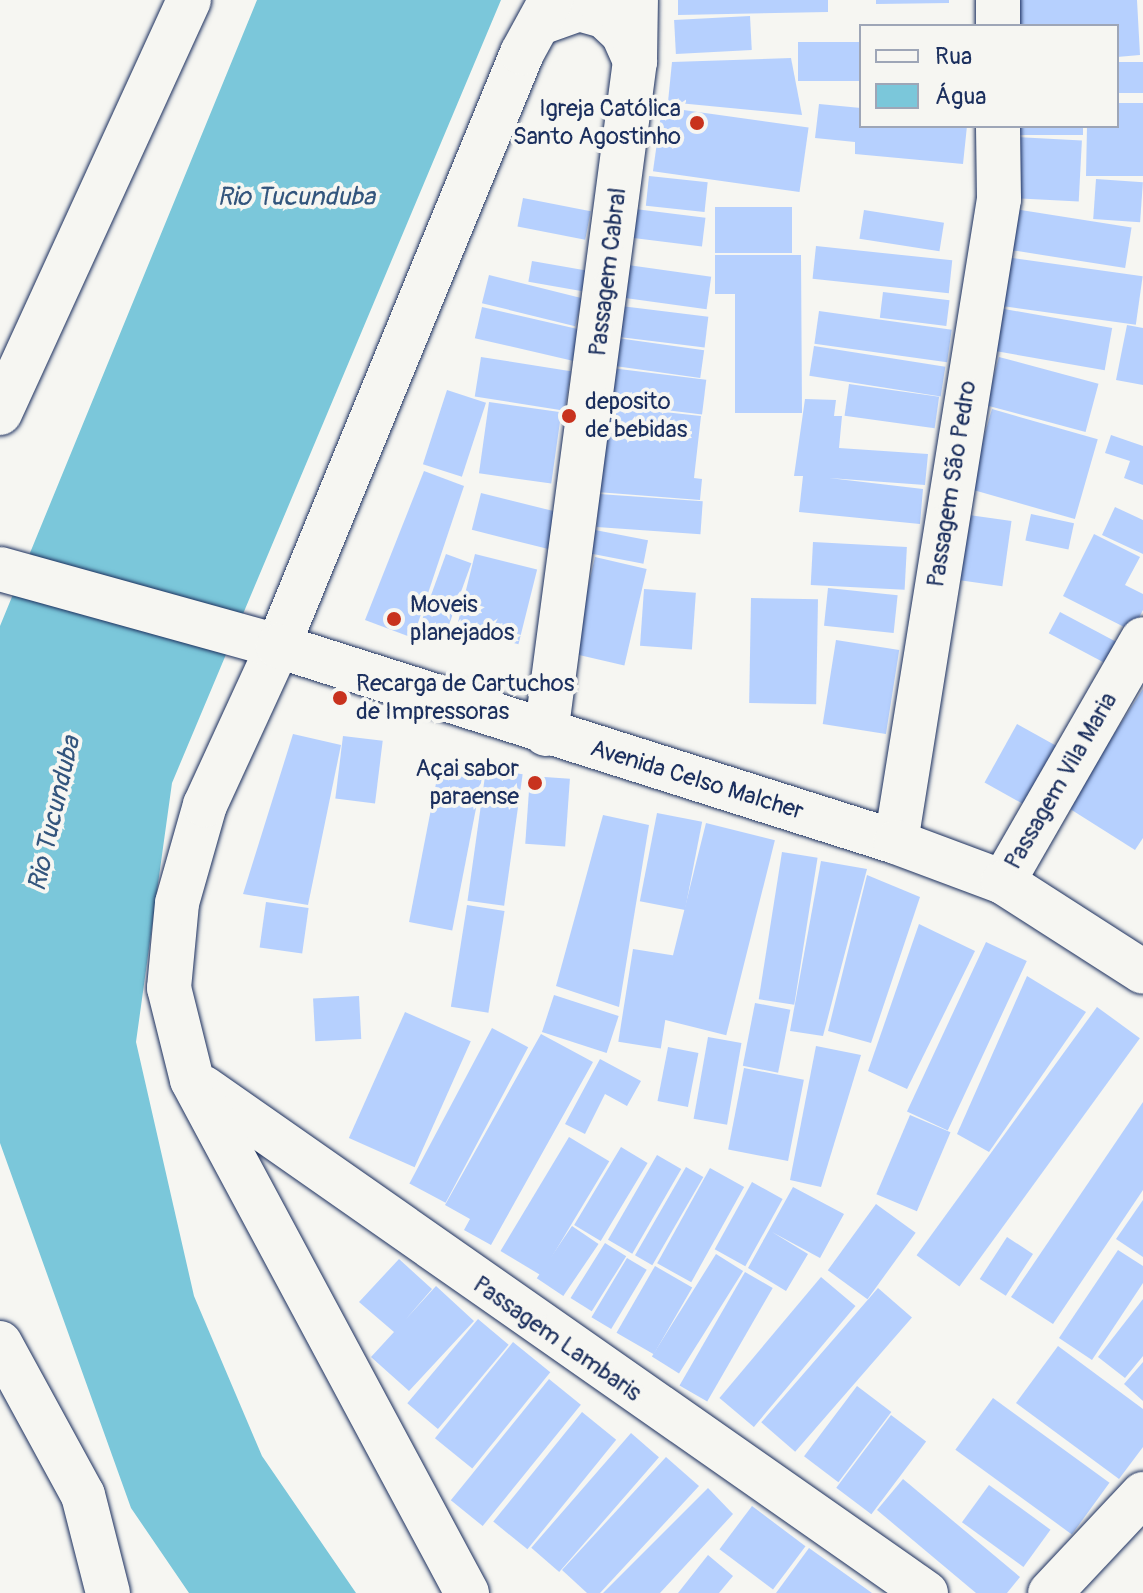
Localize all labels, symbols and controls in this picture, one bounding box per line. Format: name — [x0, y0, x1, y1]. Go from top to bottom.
legend — [859, 24, 1119, 128]
text: Rua — [935, 42, 972, 71]
text: Água — [935, 82, 986, 111]
place label: Igreja Católica Santo Agostinho — [513, 95, 681, 151]
marker: Igreja Católica Santo Agostinho — [688, 114, 706, 132]
water label: Rio Tucunduba — [217, 182, 375, 214]
street label: Passagem Cabral — [583, 186, 633, 358]
street label: Passagem São Pedro — [921, 379, 983, 589]
place label: deposito de bebidas — [585, 388, 687, 444]
marker: deposito de bebidas — [560, 407, 578, 425]
place label: Moveis planejados — [410, 591, 514, 647]
marker: Moveis planejados — [385, 610, 403, 628]
place label: Recarga de Cartuchos de Impressoras — [356, 670, 574, 726]
street label: Passagem Vila Maria — [999, 687, 1123, 875]
marker: Recarga de Cartuchos de Impressoras — [331, 689, 349, 707]
water label: Rio Tucunduba — [22, 734, 88, 894]
street label: Avenida Celso Malcher — [587, 734, 807, 826]
place label: Açai sabor paraense — [415, 755, 519, 811]
marker: Açai sabor paraense — [526, 774, 544, 792]
street label: Passagem Lambaris — [467, 1270, 647, 1408]

